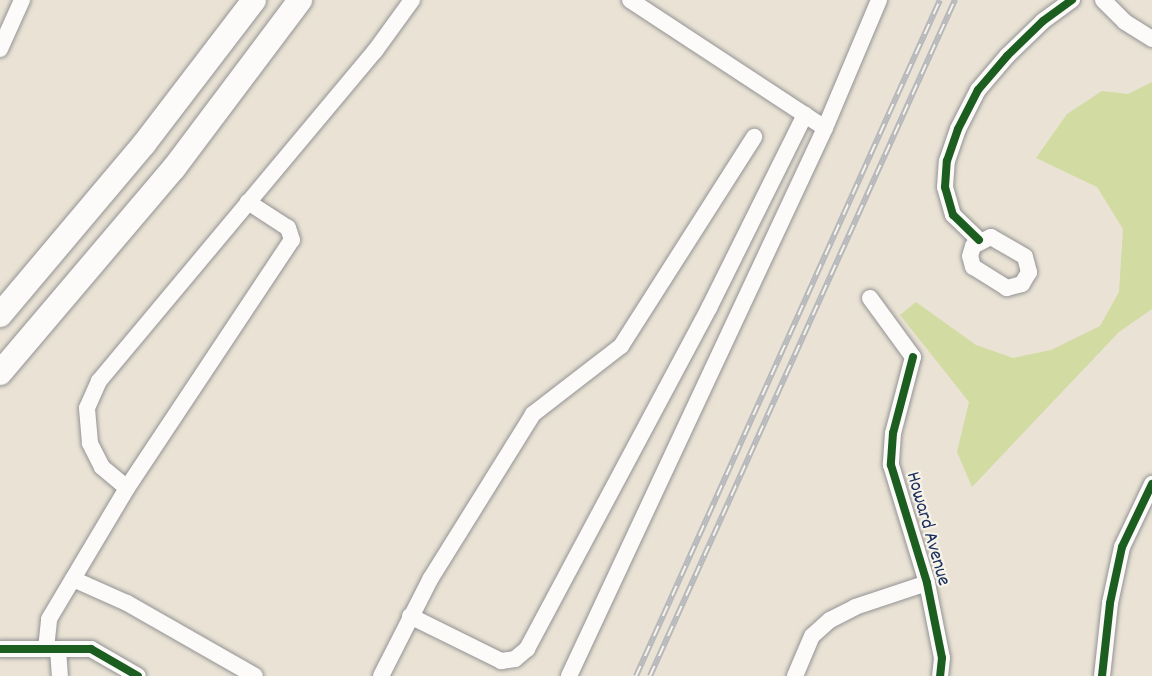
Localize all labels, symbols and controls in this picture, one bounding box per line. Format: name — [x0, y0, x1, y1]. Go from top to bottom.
street label: Howard Avenue — [899, 469, 955, 589]

